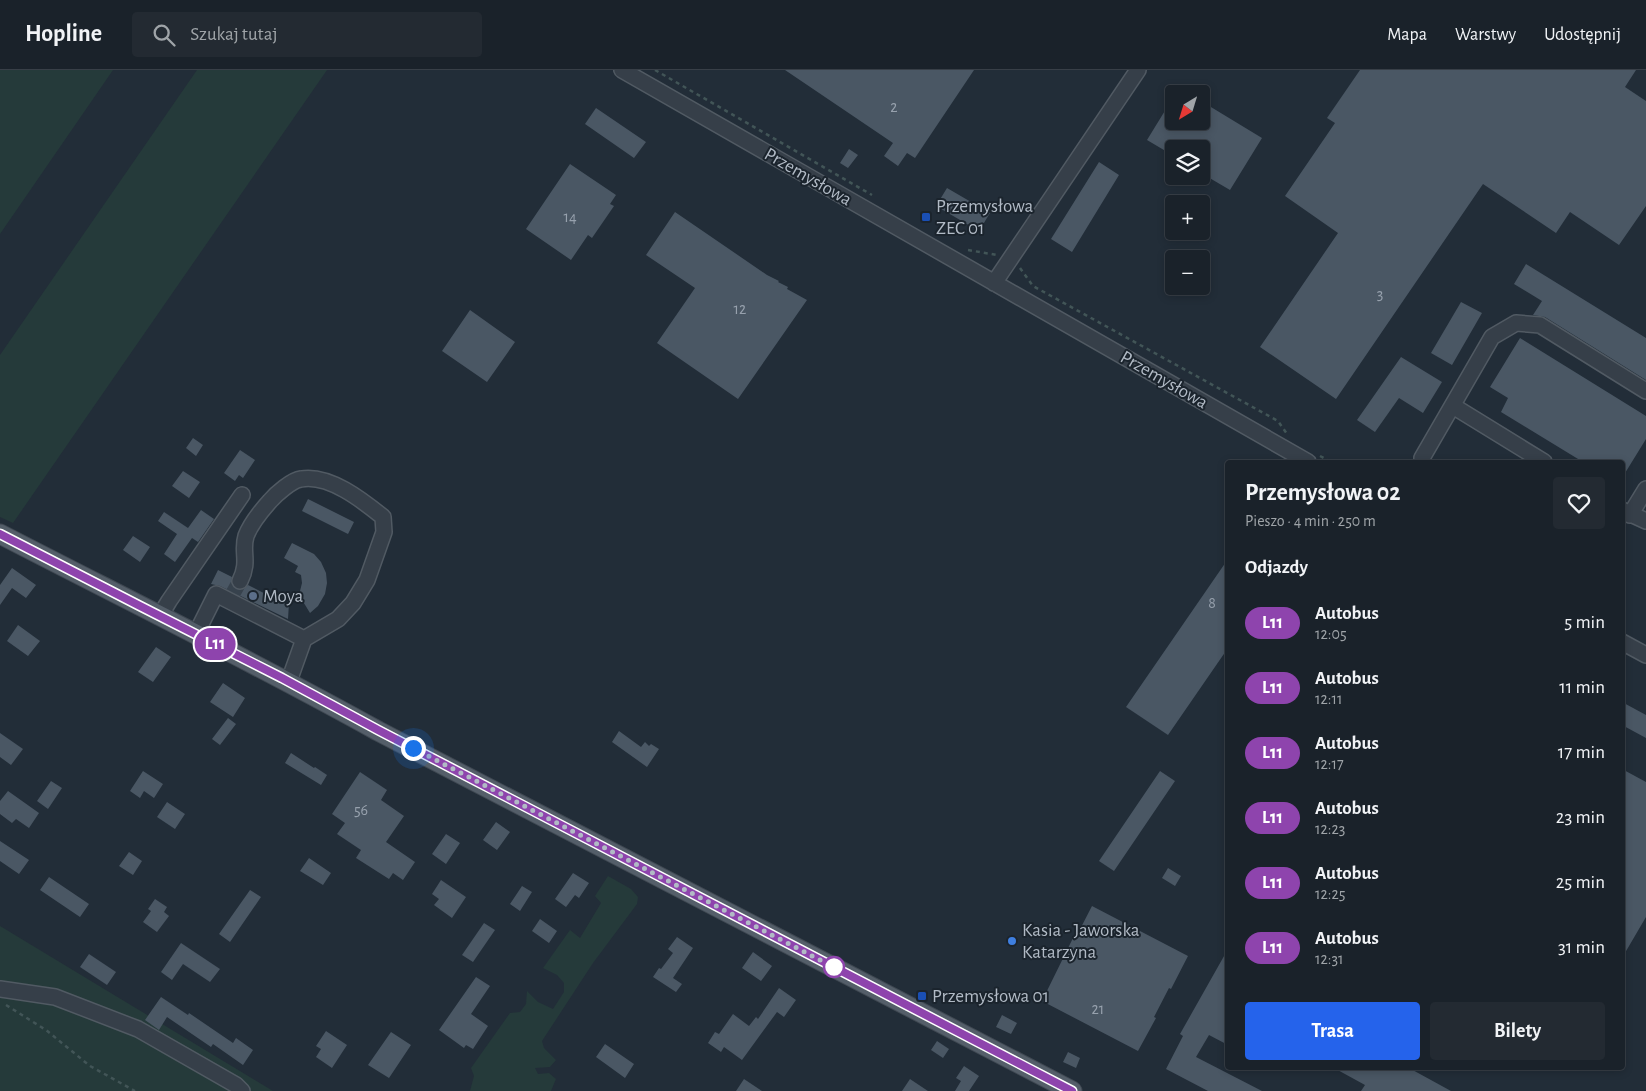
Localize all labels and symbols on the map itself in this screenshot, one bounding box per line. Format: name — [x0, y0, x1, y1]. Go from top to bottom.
north arrow — [1165, 85, 1210, 130]
house number: 2 — [890, 99, 898, 115]
street label: Przemysłowa — [761, 144, 855, 210]
place label: Przemysłowa ZEC 01 — [936, 197, 1034, 238]
house number: 14 — [563, 209, 577, 225]
marker: Przemysłowa ZEC 01 — [920, 211, 932, 223]
house number: 3 — [1377, 286, 1383, 302]
house number: 12 — [734, 301, 746, 317]
street label: Przemysłowa — [1117, 347, 1211, 413]
place label: Moya — [263, 587, 303, 606]
marker: Moya — [247, 590, 259, 602]
house number: 8 — [1208, 595, 1216, 611]
line badge: L11 — [186, 628, 244, 660]
your location — [401, 736, 426, 761]
house number: 56 — [354, 802, 368, 818]
place label: Kasia - Jaworska Katarzyna — [1022, 921, 1140, 962]
marker: Kasia - Jaworska Katarzyna — [1006, 935, 1018, 947]
unlabelled marker — [823, 956, 845, 978]
place label: Przemysłowa 01 — [932, 987, 1049, 1006]
marker: Przemysłowa 01 — [916, 990, 928, 1002]
house number: 21 — [1092, 1001, 1104, 1017]

